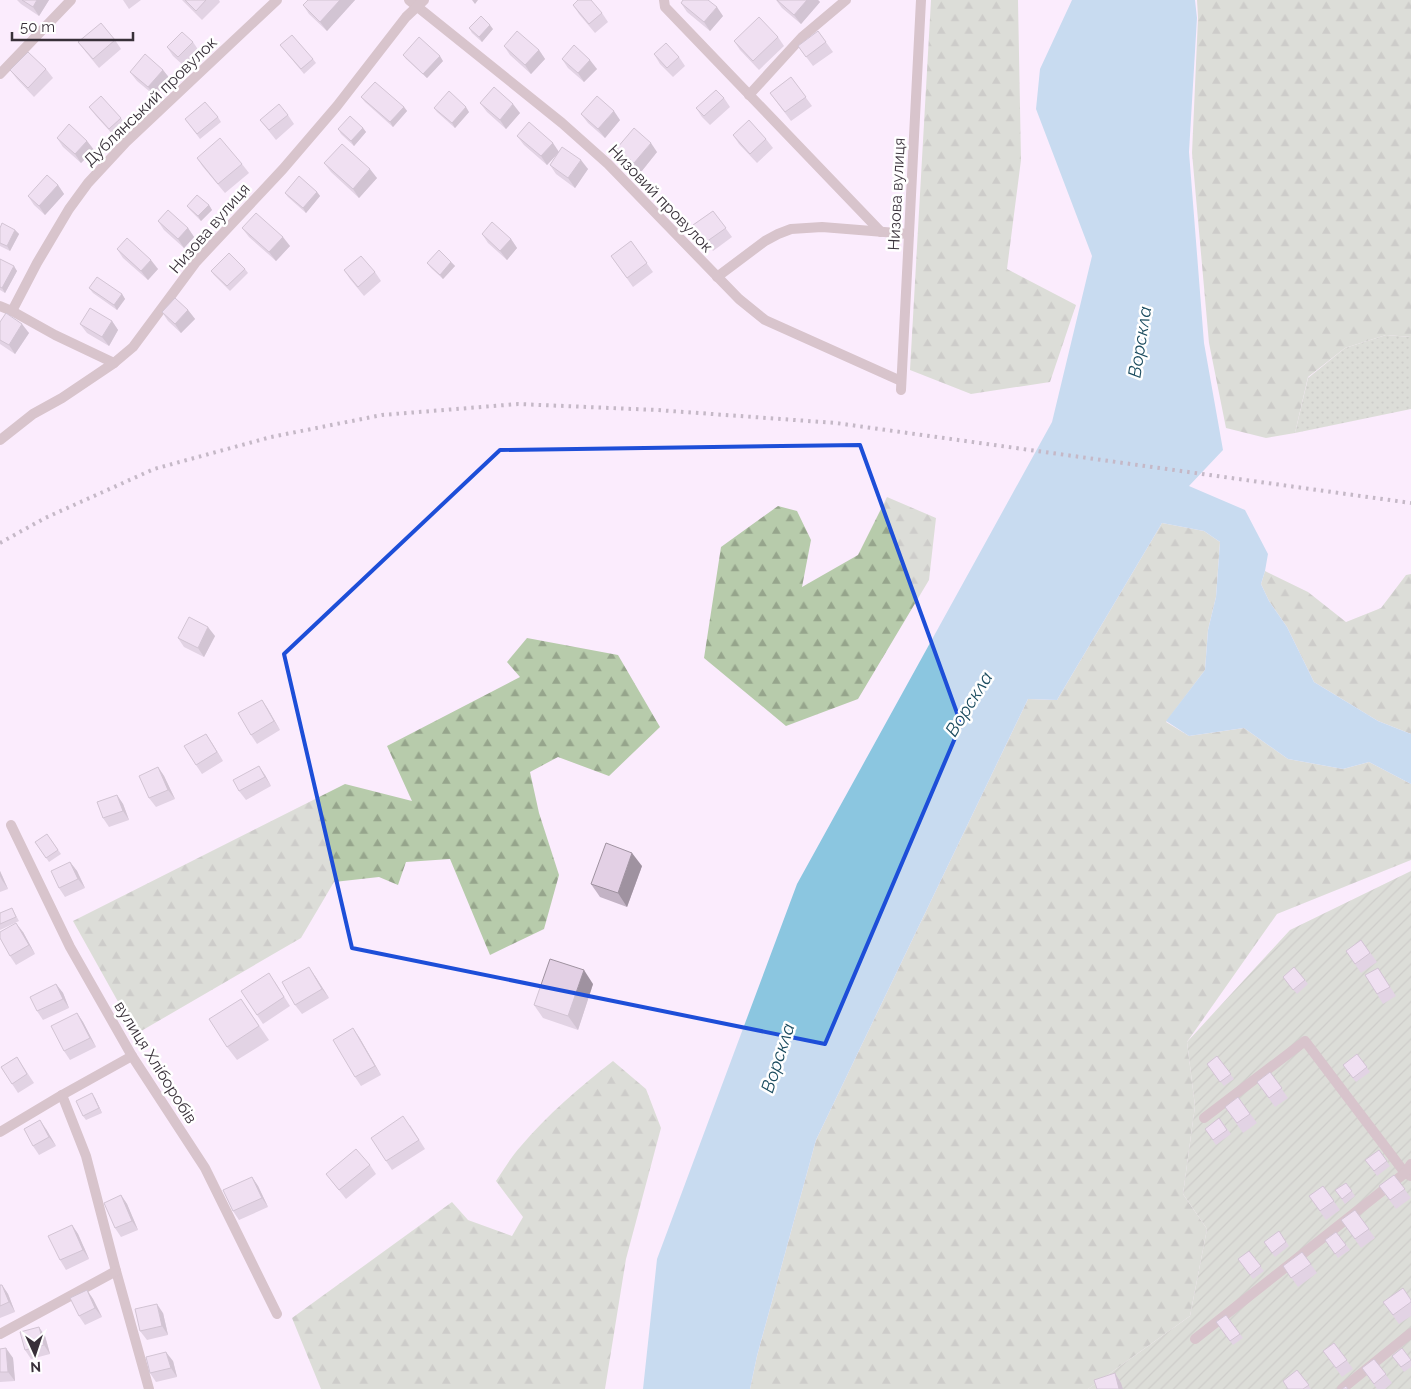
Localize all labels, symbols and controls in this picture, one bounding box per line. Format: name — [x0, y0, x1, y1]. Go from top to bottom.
scale bar — [12, 10, 134, 42]
text: 50 m — [20, 18, 55, 36]
street label: Дублянський провулок — [80, 33, 221, 170]
street label: Низова вулиця — [884, 137, 909, 251]
street label: Низовий провулок — [604, 140, 717, 256]
street label: Низова вулиця — [165, 179, 254, 277]
water label: Ворскла — [1124, 305, 1156, 379]
water label: Ворскла — [941, 668, 997, 740]
street label: вулиця Хліборобів — [110, 998, 201, 1127]
water label: Ворскла — [756, 1020, 799, 1095]
north arrow — [10, 1329, 60, 1379]
text: N — [30, 1359, 41, 1375]

